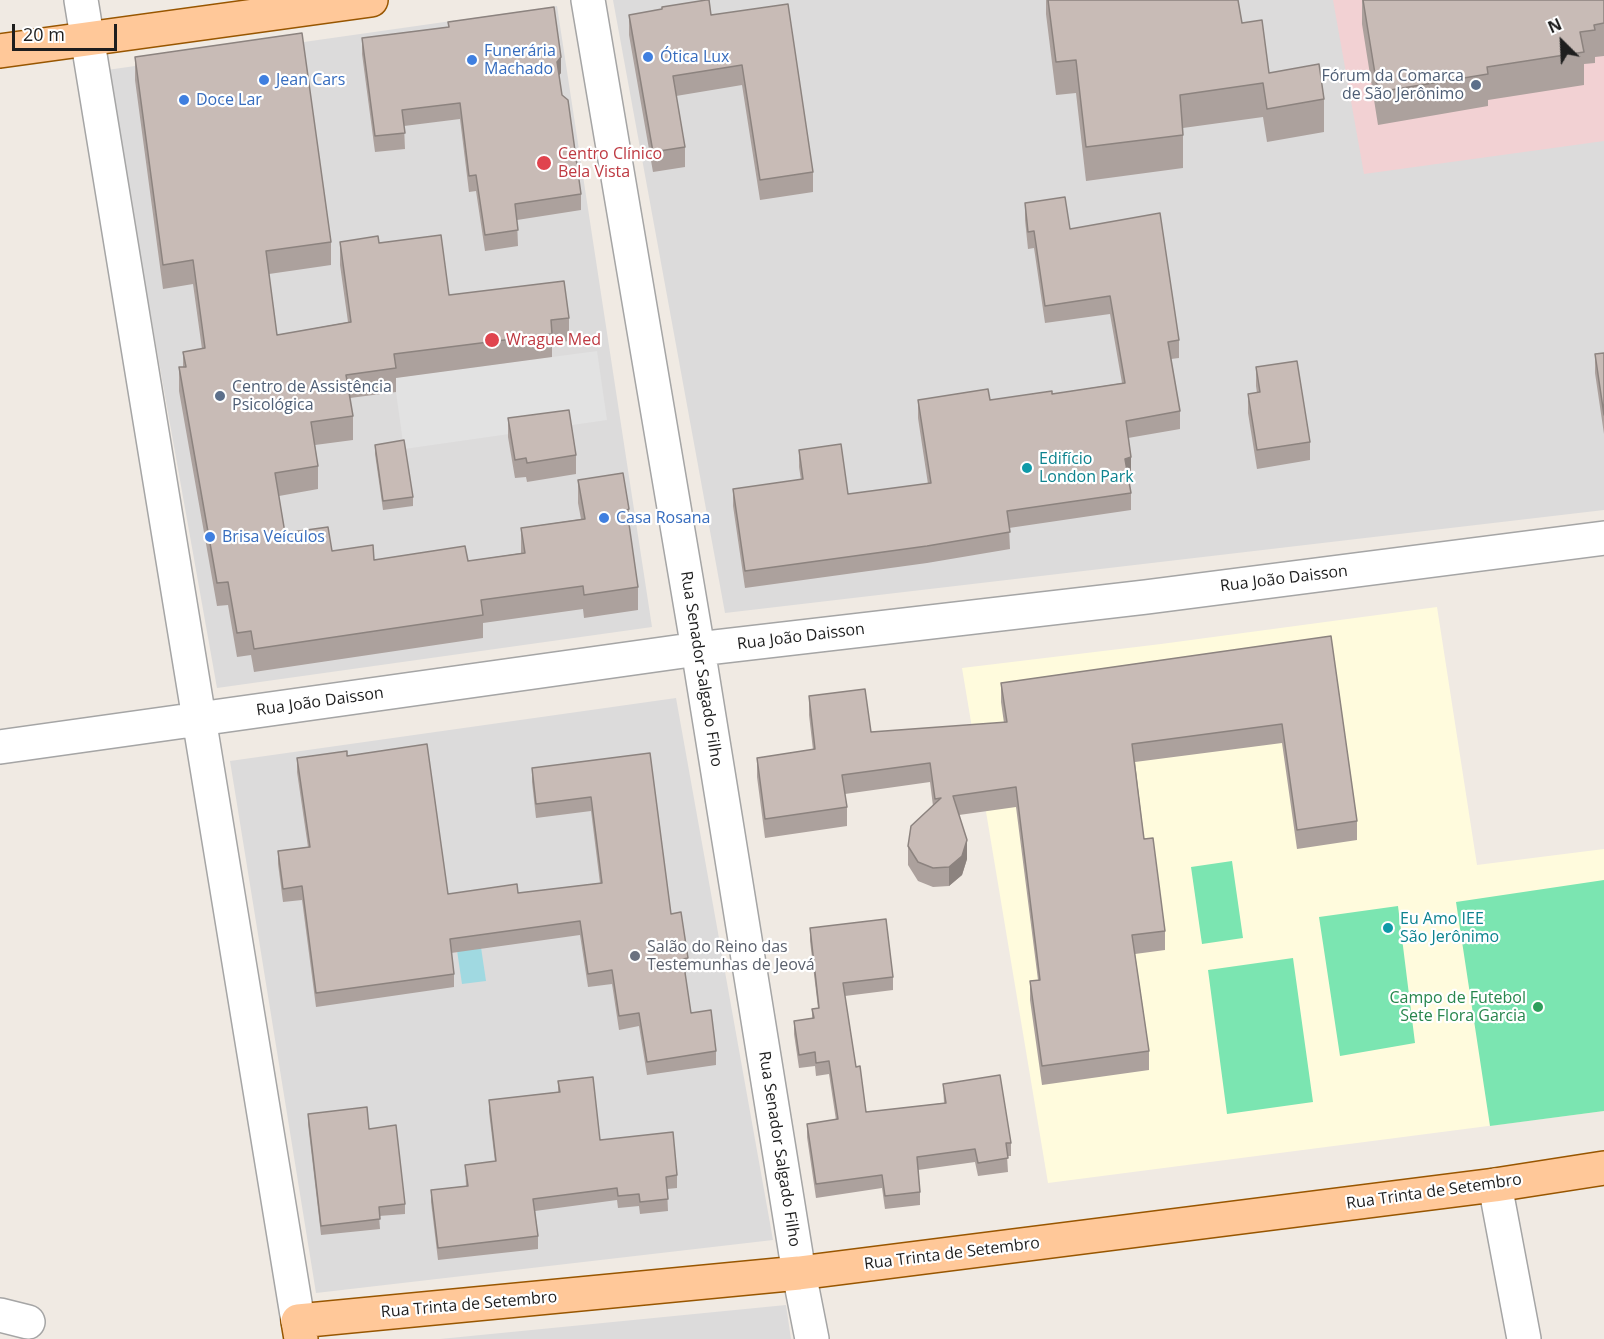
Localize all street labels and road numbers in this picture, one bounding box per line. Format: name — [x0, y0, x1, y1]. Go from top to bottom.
street label: Rua João Daisson — [1219, 562, 1349, 596]
street label: Rua Senador Salgado Filho — [676, 570, 726, 768]
street label: Rua João Daisson — [736, 620, 866, 654]
street label: Rua João Daisson — [255, 684, 385, 720]
street label: Rua Senador Salgado Filho — [754, 1050, 804, 1248]
street label: Rua Trinta de Setembro — [1345, 1170, 1523, 1214]
street label: Rua Trinta de Setembro — [863, 1234, 1041, 1274]
street label: Rua Trinta de Setembro — [380, 1288, 558, 1322]

